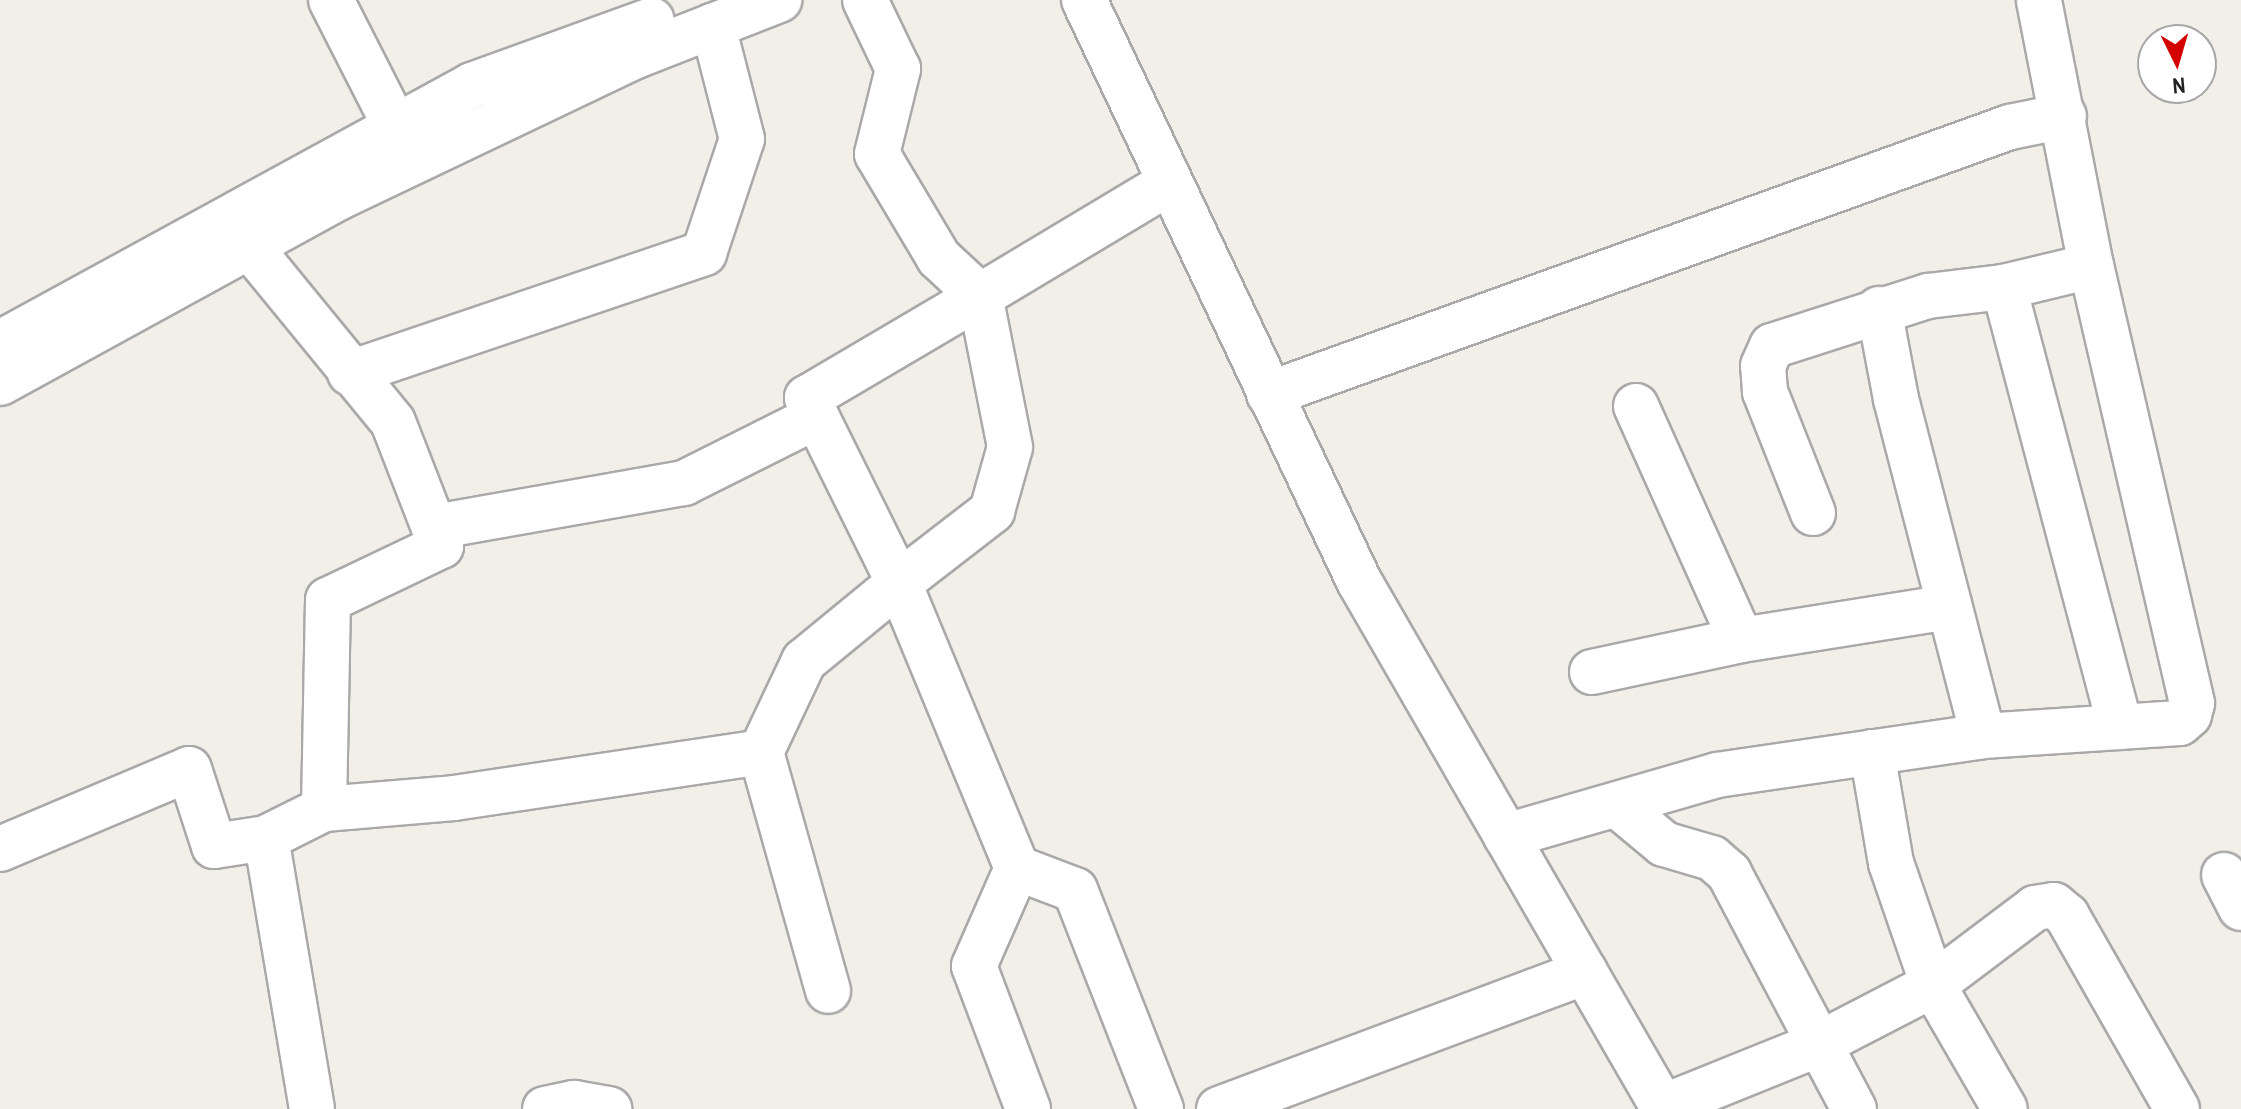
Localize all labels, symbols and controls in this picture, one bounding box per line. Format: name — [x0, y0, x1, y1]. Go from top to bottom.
north arrow — [2137, 24, 2217, 104]
text: N — [2171, 70, 2187, 101]

